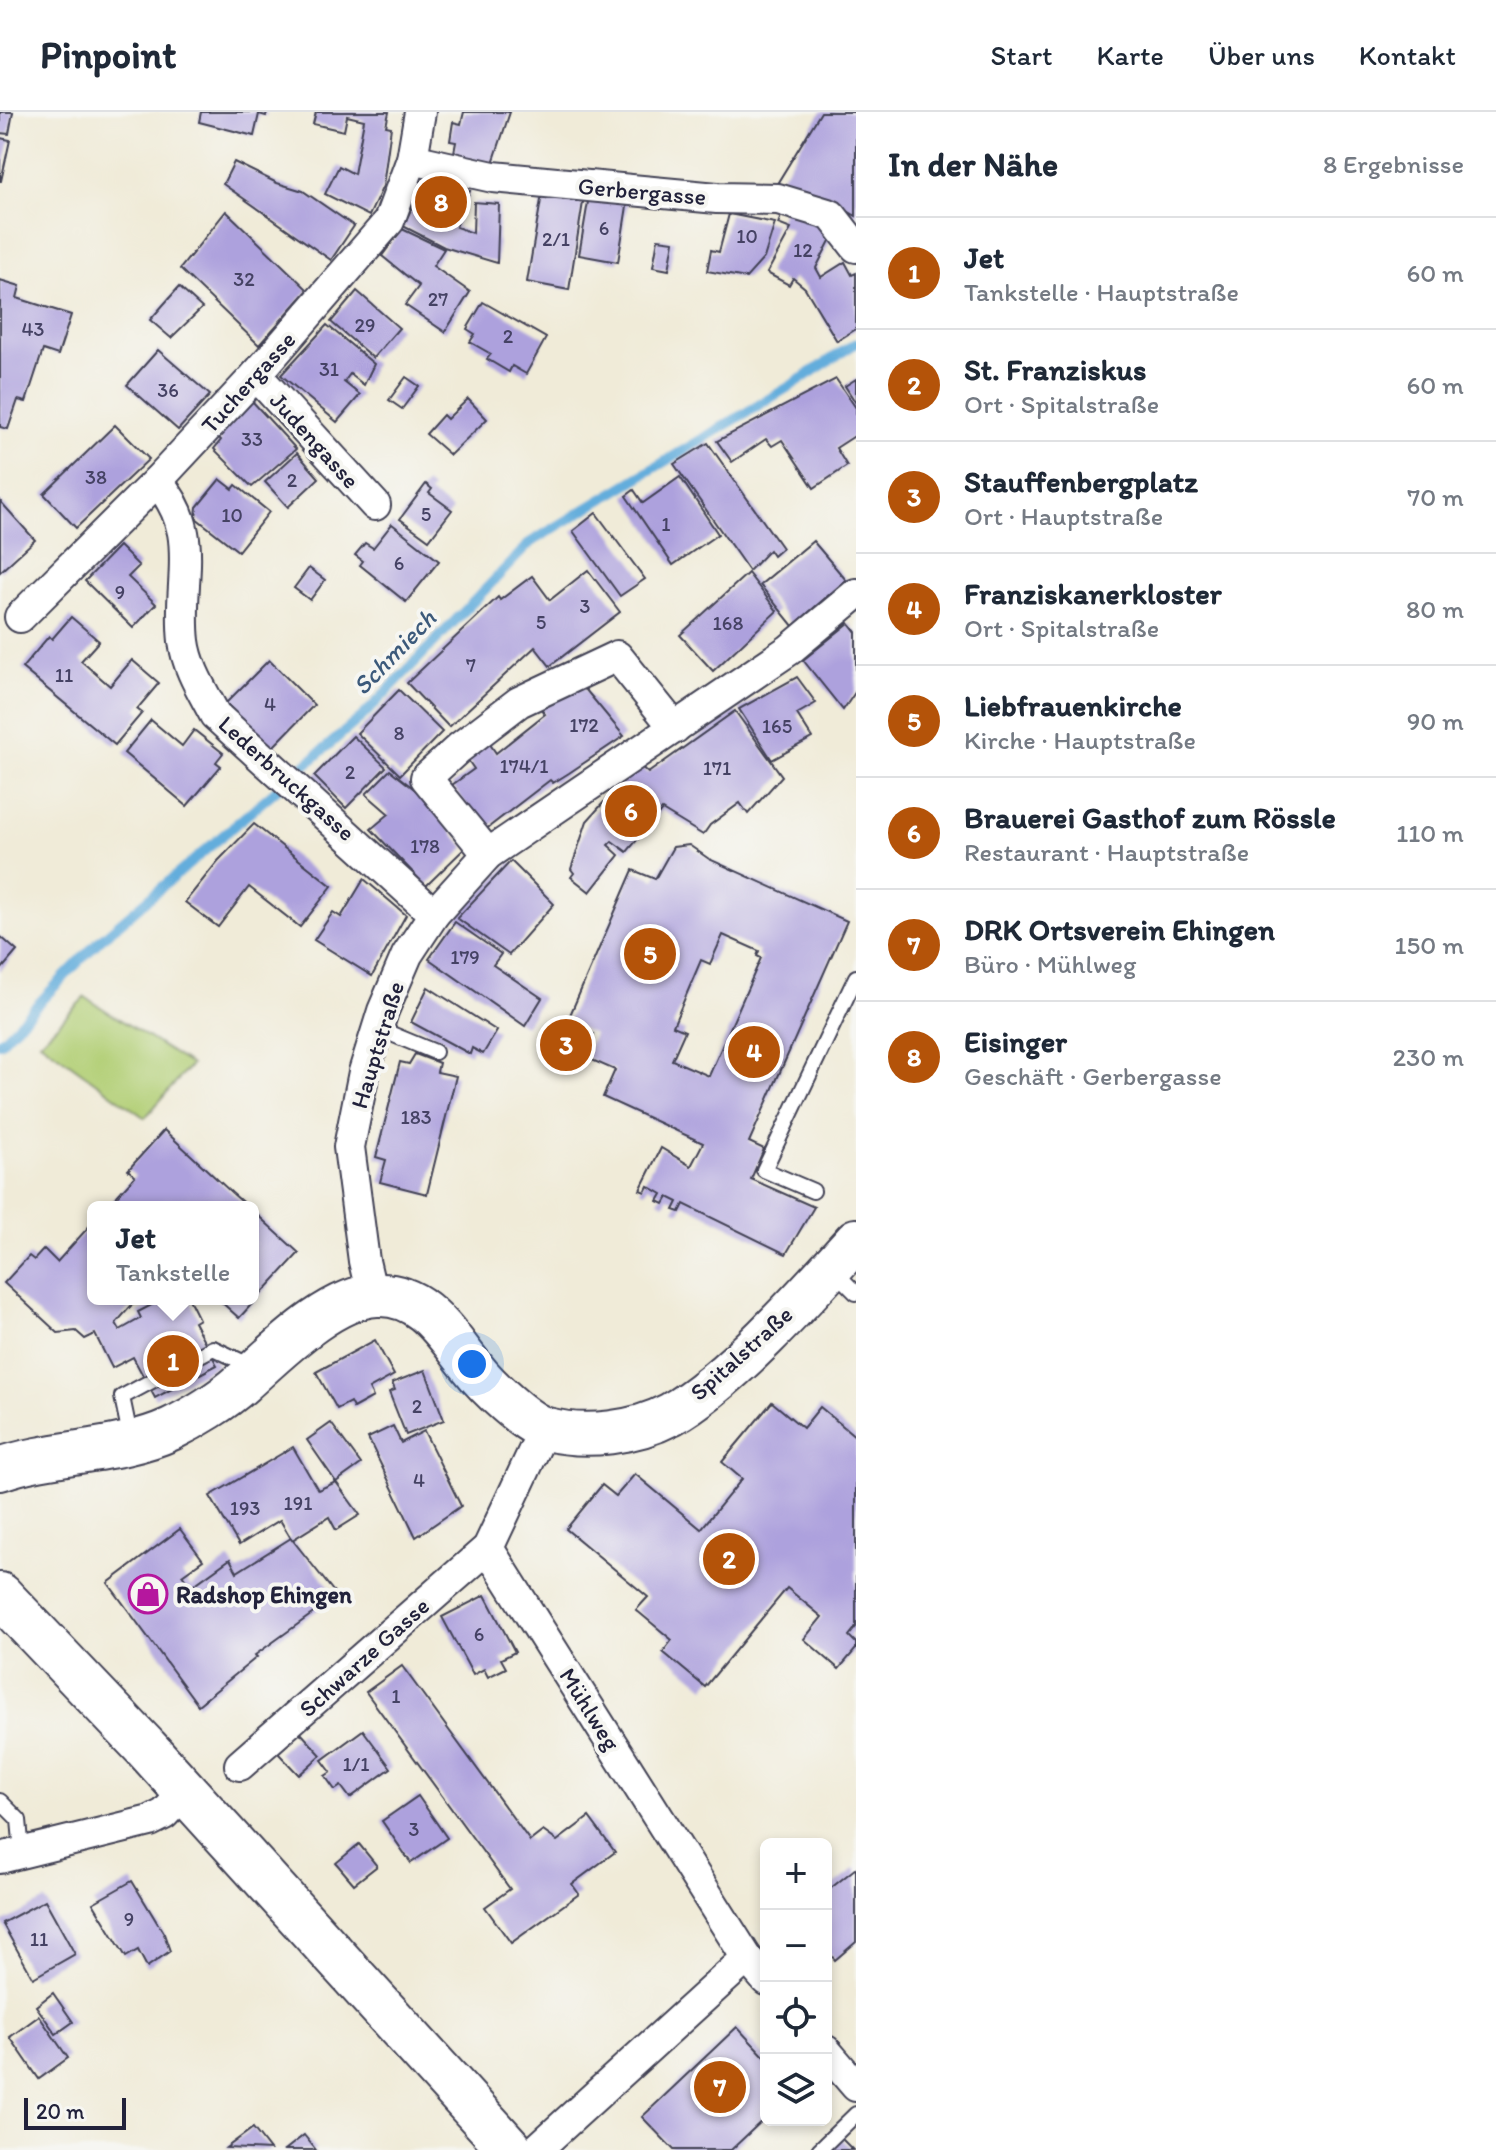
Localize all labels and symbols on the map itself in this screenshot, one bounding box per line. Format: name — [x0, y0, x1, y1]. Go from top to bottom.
street label: Gerbergasse — [577, 171, 707, 211]
pin: 8 — [415, 172, 467, 232]
house number: 6 — [599, 216, 609, 240]
house number: 10 — [736, 224, 758, 248]
house number: 2/1 — [542, 227, 570, 251]
house number: 12 — [793, 238, 813, 262]
house number: 32 — [233, 267, 255, 291]
house number: 27 — [428, 287, 448, 311]
house number: 29 — [355, 313, 375, 337]
house number: 43 — [22, 317, 45, 341]
house number: 2 — [503, 324, 514, 348]
street label: Tuchergasse — [195, 325, 301, 439]
house number: 31 — [319, 357, 339, 381]
house number: 36 — [157, 378, 179, 402]
street label: Judengasse — [264, 386, 366, 494]
house number: 33 — [241, 427, 263, 451]
house number: 38 — [85, 465, 107, 489]
house number: 2 — [287, 468, 298, 492]
house number: 5 — [421, 502, 431, 526]
house number: 10 — [221, 503, 243, 527]
house number: 1 — [661, 512, 671, 536]
house number: 6 — [394, 551, 404, 575]
house number: 9 — [115, 580, 125, 604]
house number: 3 — [580, 594, 591, 618]
water label: Schmiech — [346, 602, 443, 701]
house number: 5 — [536, 610, 546, 634]
house number: 168 — [713, 611, 743, 635]
house number: 7 — [466, 653, 476, 677]
house number: 11 — [55, 663, 73, 687]
house number: 4 — [264, 692, 276, 716]
street label: Lederbruckgasse — [213, 709, 361, 847]
house number: 172 — [569, 713, 599, 737]
house number: 165 — [762, 714, 792, 738]
house number: 8 — [394, 721, 405, 745]
house number: 174/1 — [500, 754, 548, 778]
house number: 171 — [703, 756, 731, 780]
house number: 2 — [345, 760, 356, 784]
pin: 6 — [605, 781, 657, 841]
house number: 178 — [410, 834, 440, 858]
pin: 5 — [624, 924, 676, 984]
house number: 179 — [450, 945, 480, 969]
street label: Hauptstraße — [344, 978, 410, 1112]
pin: 3 — [540, 1015, 592, 1075]
pin: 4 — [728, 1022, 780, 1082]
house number: 183 — [400, 1105, 432, 1129]
street label: Spitalstraße — [684, 1299, 798, 1407]
pin: 1 — [147, 1331, 199, 1391]
your location — [452, 1344, 492, 1384]
house number: 2 — [412, 1394, 423, 1418]
house number: 4 — [413, 1468, 425, 1492]
house number: 191 — [283, 1491, 313, 1515]
house number: 193 — [230, 1496, 260, 1520]
pin: 2 — [703, 1529, 755, 1589]
shop icon: Radshop Ehingen — [127, 1573, 169, 1615]
place label: Radshop Ehingen — [176, 1580, 352, 1610]
street label: Schwarze Gasse — [293, 1591, 435, 1723]
house number: 6 — [474, 1622, 484, 1646]
street label: Mühlweg — [553, 1662, 627, 1756]
house number: 1 — [391, 1684, 401, 1708]
house number: 1/1 — [343, 1752, 369, 1776]
house number: 3 — [409, 1817, 420, 1841]
house number: 9 — [124, 1907, 134, 1931]
house number: 11 — [30, 1927, 48, 1951]
pin: 7 — [694, 2057, 746, 2117]
scale bar — [24, 2094, 126, 2130]

